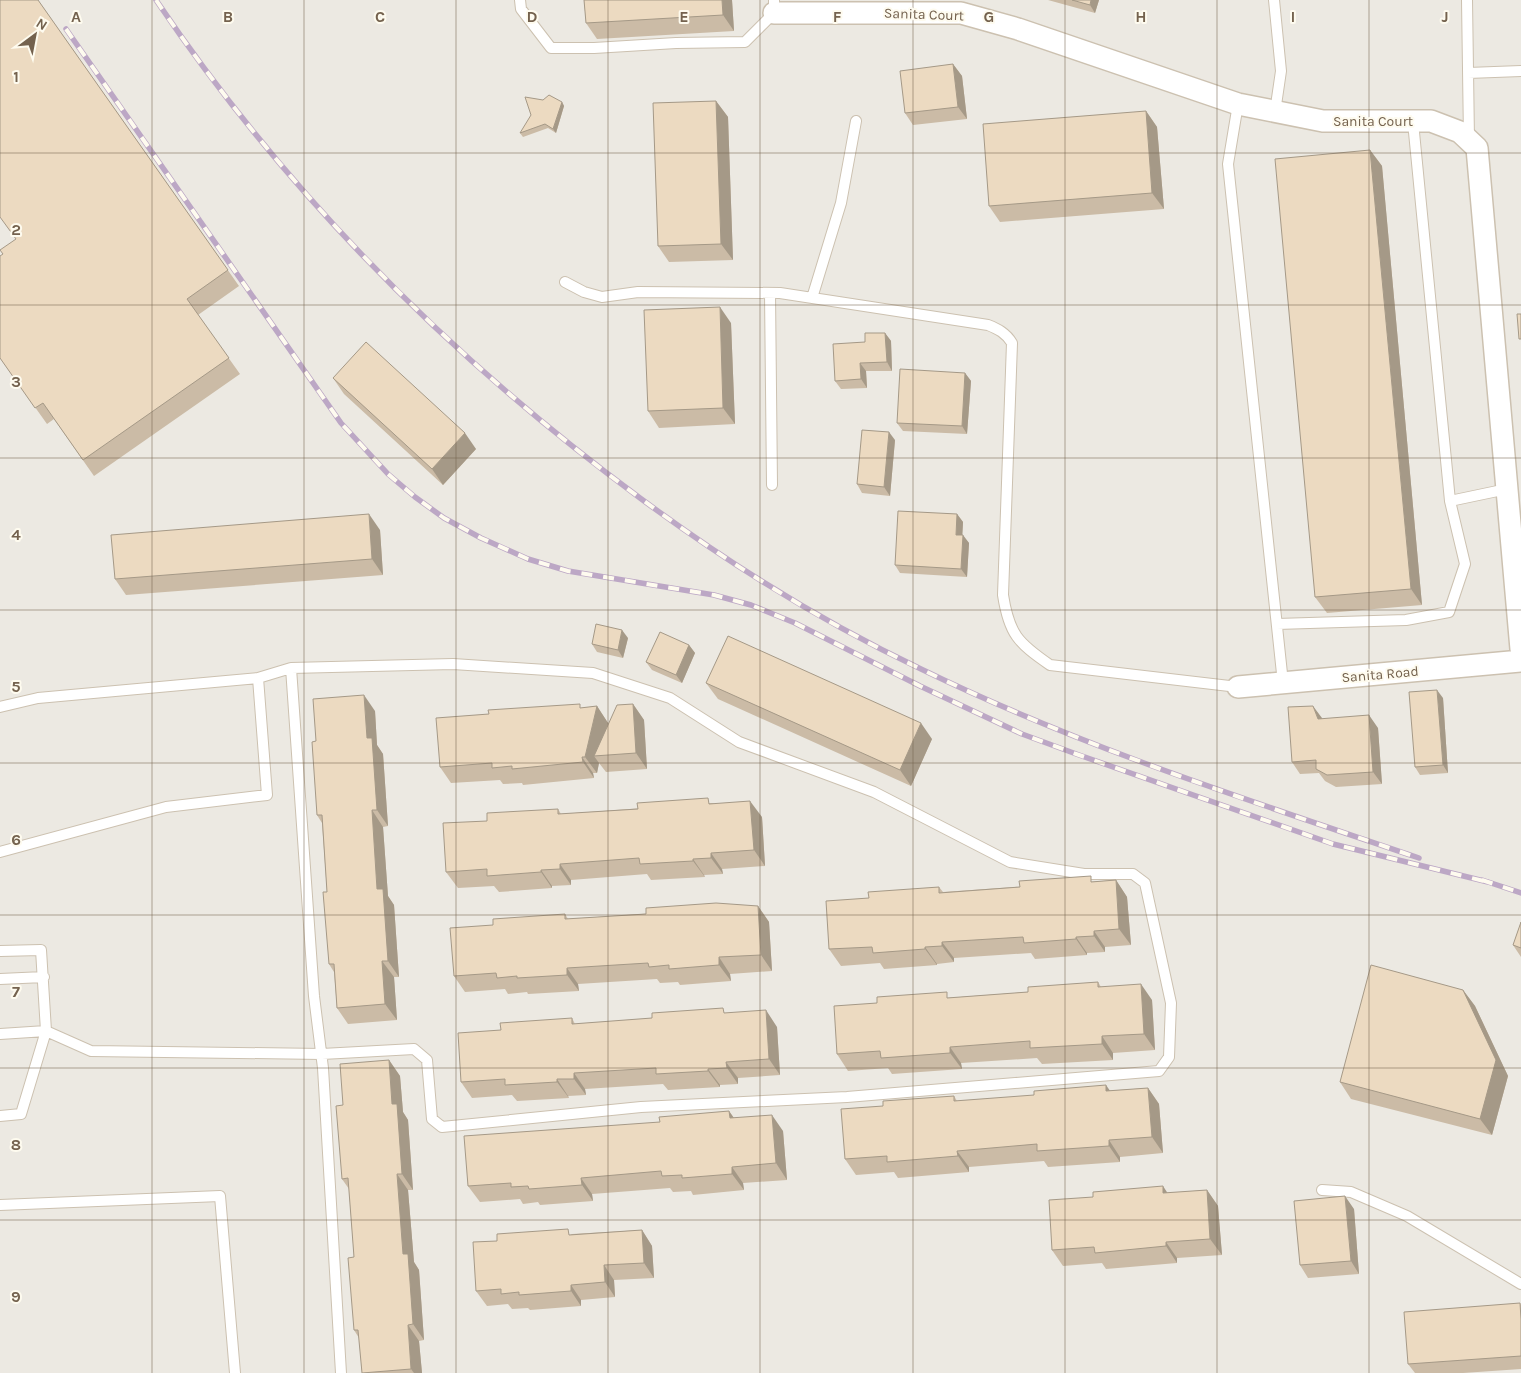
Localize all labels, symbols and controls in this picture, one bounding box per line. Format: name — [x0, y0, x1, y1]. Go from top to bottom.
street label: Sanita Court — [884, 5, 964, 24]
text: A — [71, 7, 81, 26]
text: B — [223, 7, 233, 26]
text: C — [375, 7, 385, 26]
text: D — [527, 7, 538, 26]
text: E — [679, 7, 689, 26]
text: F — [833, 7, 842, 26]
text: G — [984, 7, 994, 26]
text: H — [1135, 7, 1147, 26]
text: I — [1291, 7, 1295, 26]
text: J — [1441, 7, 1449, 26]
north arrow — [10, 10, 60, 60]
text: N — [33, 15, 50, 34]
text: 1 — [13, 67, 19, 86]
street label: Sanita Court — [1333, 113, 1413, 130]
text: 2 — [11, 220, 21, 239]
text: 3 — [11, 372, 21, 391]
text: 4 — [11, 525, 21, 544]
street label: Sanita Road — [1341, 663, 1419, 686]
text: 5 — [11, 677, 21, 696]
text: 6 — [11, 830, 21, 849]
text: 7 — [12, 982, 20, 1001]
text: 8 — [11, 1135, 21, 1154]
text: 9 — [11, 1287, 21, 1306]

